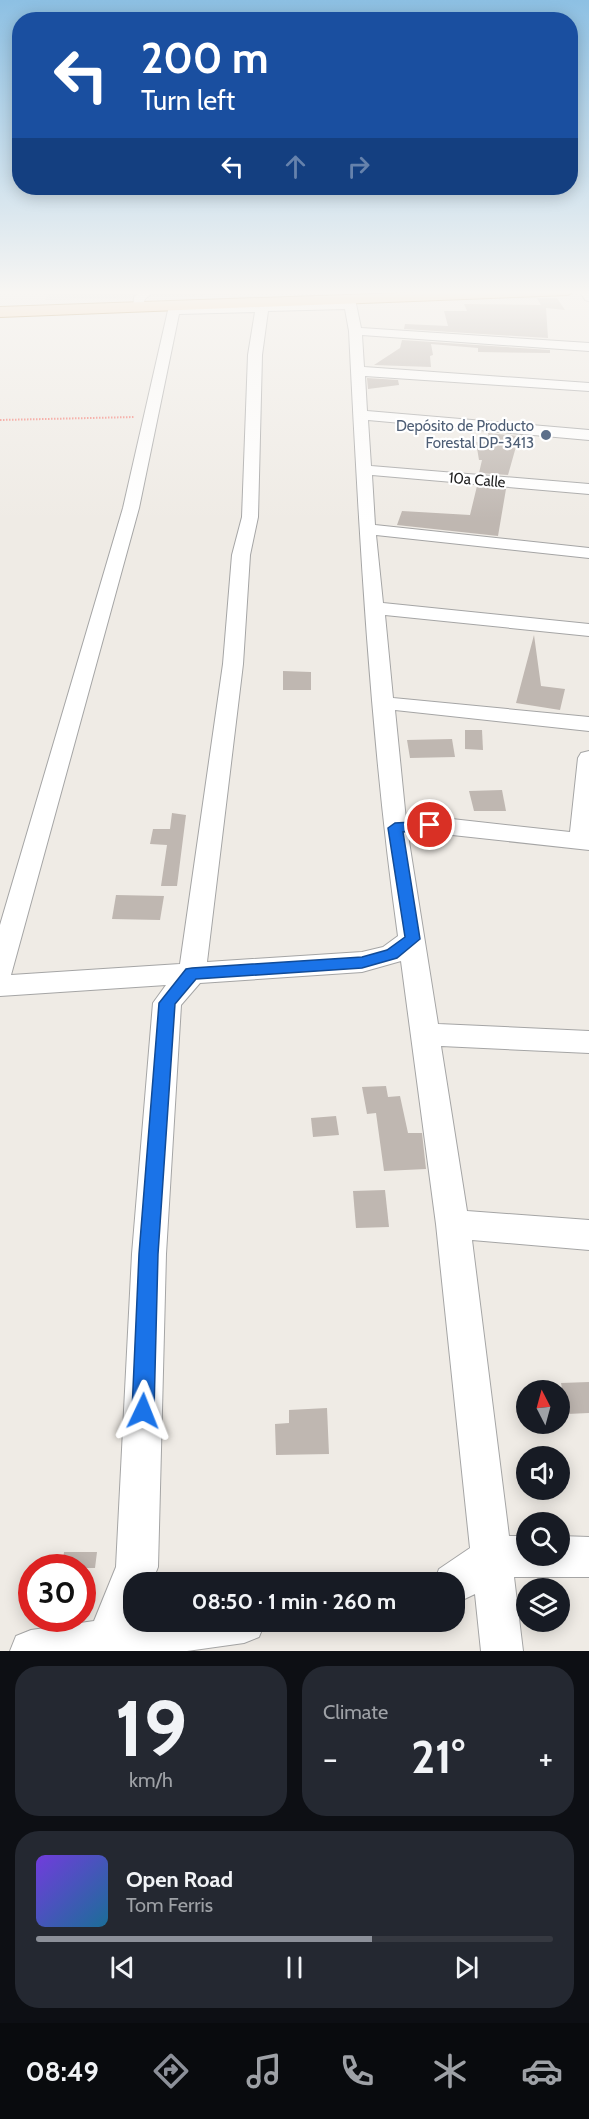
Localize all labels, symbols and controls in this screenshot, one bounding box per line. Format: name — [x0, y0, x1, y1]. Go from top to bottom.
text: 200 m — [141, 32, 268, 84]
icon: left — [42, 36, 120, 114]
text: Turn left — [141, 84, 235, 117]
icon: left — [216, 150, 249, 183]
icon: ahead — [279, 150, 312, 183]
icon: right — [342, 150, 375, 183]
place label: Depósito de Producto Forestal DP-3413 — [396, 417, 534, 452]
marker: Depósito de Producto Forestal DP-3413 — [539, 428, 553, 442]
street label: 10a Calle — [448, 469, 507, 491]
pin — [404, 799, 455, 850]
icon: arrive — [413, 808, 446, 841]
position arrow — [111, 1379, 175, 1443]
north arrow — [516, 1380, 570, 1434]
map controls — [516, 1380, 570, 1632]
button: sound — [516, 1446, 570, 1500]
button: search — [516, 1512, 570, 1566]
speed limit sign: 30 — [18, 1554, 96, 1632]
button: layers — [516, 1578, 570, 1632]
text: 08:50 · 1 min · 260 m — [192, 1588, 396, 1615]
text: 19 — [115, 1681, 187, 1776]
text: Climate — [323, 1700, 388, 1724]
text: 21° — [411, 1730, 465, 1784]
text: − — [323, 1738, 338, 1778]
text: + — [538, 1738, 553, 1778]
text: km/h — [129, 1768, 173, 1792]
text: Open Road — [126, 1866, 233, 1893]
text: Tom Ferris — [126, 1893, 213, 1917]
icon: previous — [106, 1951, 139, 1984]
icon: pause — [278, 1951, 311, 1984]
icon: next — [450, 1951, 483, 1984]
icon: directions — [150, 2050, 192, 2092]
icon: music — [243, 2050, 285, 2092]
icon: phone — [336, 2050, 378, 2092]
icon: climate — [429, 2050, 471, 2092]
icon: car — [521, 2050, 563, 2092]
text: 08:49 — [25, 2055, 99, 2088]

